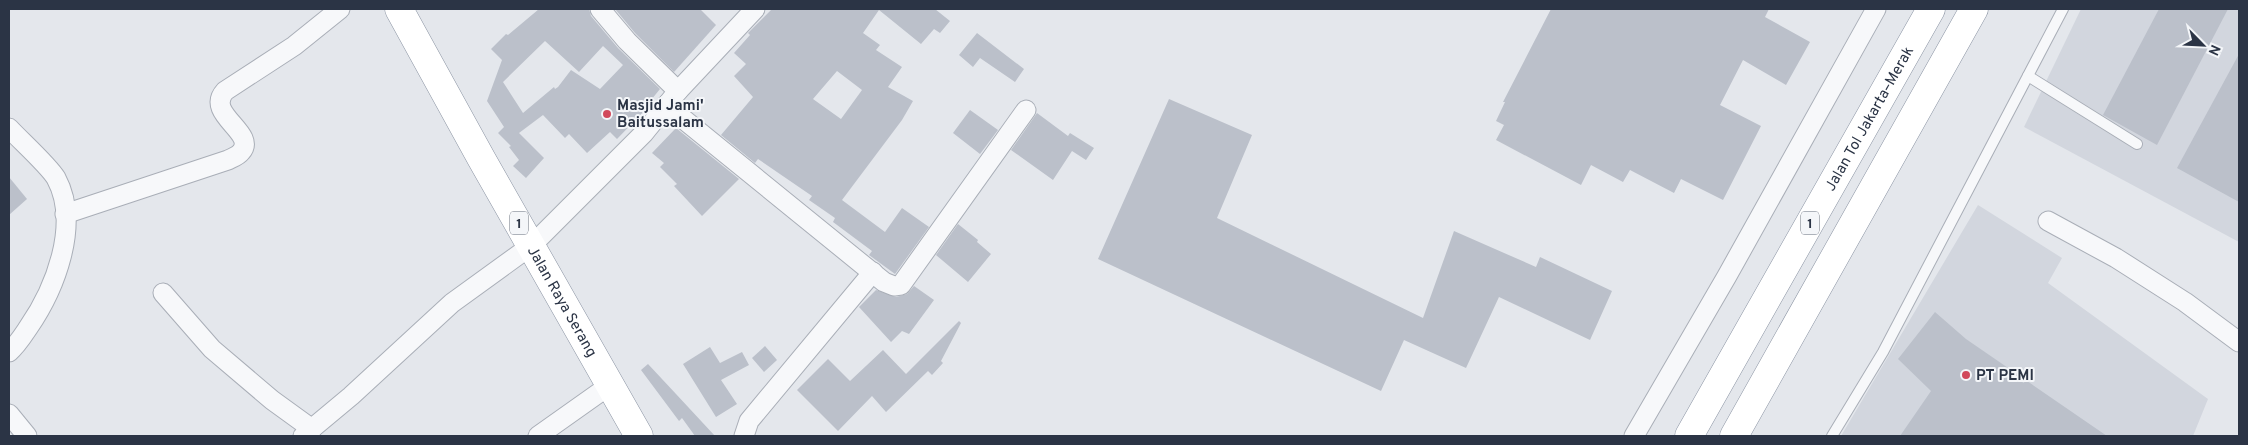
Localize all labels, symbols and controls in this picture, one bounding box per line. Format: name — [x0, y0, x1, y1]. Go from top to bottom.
north arrow — [2178, 20, 2228, 70]
text: N — [2204, 42, 2223, 58]
street label: Jalan Tol Jakarta–Merak — [1822, 43, 1919, 195]
place label: Masjid Jami' Baitussalam — [617, 97, 704, 133]
marker: Masjid Jami' Baitussalam — [601, 108, 613, 120]
road number: 1 — [510, 212, 528, 234]
road number: 1 — [1801, 212, 1819, 234]
street label: Jalan Raya Serang — [522, 243, 600, 361]
place label: PT PEMI — [1976, 367, 2034, 386]
marker: PT PEMI — [1960, 369, 1972, 381]

